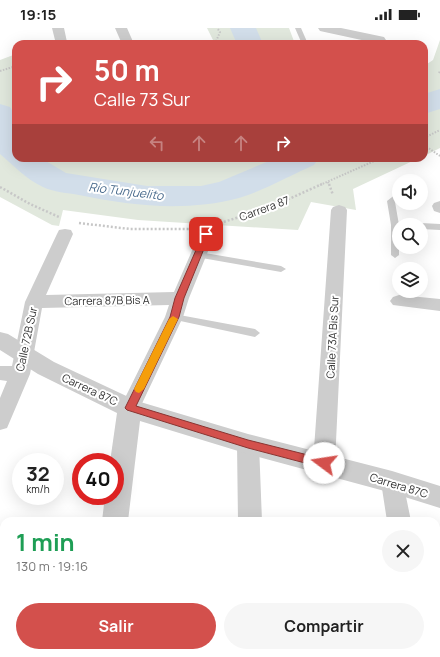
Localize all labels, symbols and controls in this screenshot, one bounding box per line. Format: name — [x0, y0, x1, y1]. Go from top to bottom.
text: 19:15 — [20, 4, 56, 25]
text: 50 m — [94, 51, 160, 89]
icon: right — [28, 56, 80, 108]
text: Calle 73 Sur — [94, 87, 190, 111]
icon: left — [146, 132, 168, 154]
icon: ahead — [188, 132, 210, 154]
icon: ahead — [230, 132, 252, 154]
icon: right — [272, 132, 294, 154]
map controls — [392, 174, 428, 298]
button: sound — [392, 174, 428, 210]
water label: Río Tunjuelito — [88, 178, 165, 204]
street label: Carrera 87 — [237, 192, 291, 224]
pin — [189, 217, 223, 251]
button: search — [392, 218, 428, 254]
icon: arrive — [195, 223, 217, 245]
button: layers — [392, 262, 428, 298]
street label: Carrera 87B Bis A — [64, 292, 150, 308]
street label: Calle 73A Bis Sur — [322, 295, 342, 379]
street label: Calle 72B Sur — [12, 305, 40, 373]
street label: Carrera 87C — [60, 370, 121, 409]
position arrow — [303, 442, 345, 484]
speed limit sign: 40 — [72, 453, 124, 505]
text: 32 — [26, 460, 50, 487]
street label: Carrera 87C — [368, 469, 430, 501]
text: km/h — [26, 482, 50, 496]
text: 1 min — [16, 525, 75, 558]
button: close — [382, 530, 424, 572]
text: 130 m · 19:16 — [16, 557, 88, 575]
button: Salir — [16, 603, 216, 649]
button: Compartir — [224, 603, 424, 649]

